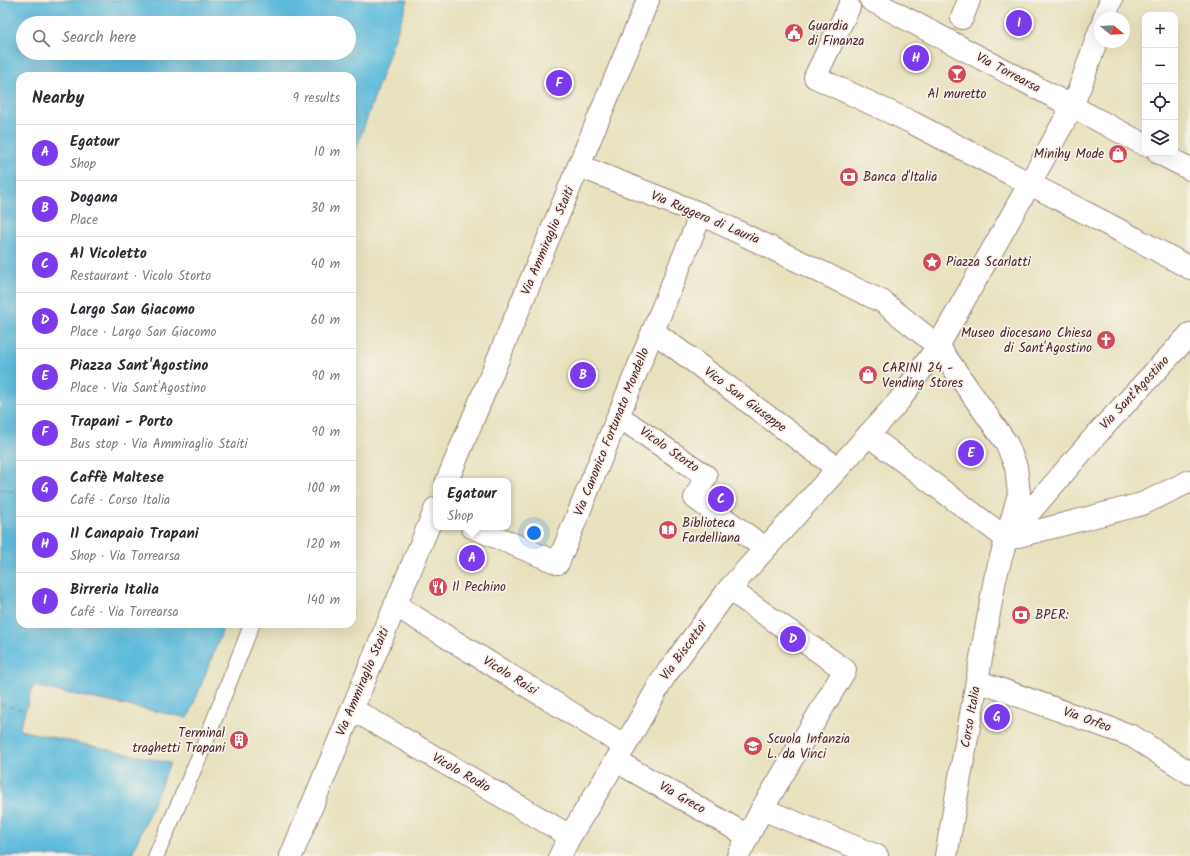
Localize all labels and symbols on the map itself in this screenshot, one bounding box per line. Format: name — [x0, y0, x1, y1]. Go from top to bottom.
pin: I — [1006, 8, 1032, 38]
north arrow — [1094, 12, 1130, 48]
place label: Guardia di Finanza — [808, 16, 864, 52]
public building icon: Guardia di Finanza — [783, 22, 805, 44]
pin: H — [903, 43, 929, 73]
street label: Via Torrearsa — [972, 47, 1044, 99]
bar icon: Al muretto — [946, 63, 968, 85]
pin: F — [546, 68, 572, 98]
place label: Al muretto — [927, 84, 987, 105]
shop icon: Minihy Mode — [1107, 143, 1129, 165]
place label: Minihy Mode — [1034, 144, 1104, 165]
bank icon: Banca d'Italia — [838, 166, 860, 188]
place label: Banca d'Italia — [863, 167, 937, 188]
street label: Via Ammiraglio Staiti — [516, 183, 581, 299]
street label: Via Ruggero di Lauria — [647, 186, 763, 250]
place icon: Piazza Scarlatti — [921, 251, 943, 273]
place label: Piazza Scarlatti — [946, 252, 1031, 273]
place label: Museo diocesano Chiesa di Sant'Agostino — [961, 323, 1092, 359]
church icon: Museo diocesano Chiesa di Sant'Agostino — [1095, 329, 1117, 351]
street label: Via Canonico Fortunato Mondello — [569, 345, 655, 519]
street label: Via Sant'Agostino — [1095, 351, 1175, 435]
place label: CARINI 24 - Vending Stores — [882, 358, 964, 394]
pin: B — [570, 360, 596, 390]
street label: Vico San Giuseppe — [699, 362, 791, 438]
shop icon: CARINI 24 - Vending Stores — [857, 364, 879, 386]
street label: Vicolo Storto — [635, 422, 703, 478]
pin: E — [958, 438, 984, 468]
pin: C — [708, 484, 734, 514]
place label: Biblioteca Fardelliana — [682, 513, 740, 549]
library icon: Biblioteca Fardelliana — [657, 519, 679, 541]
your location — [524, 523, 544, 543]
pin: A — [459, 543, 485, 573]
restaurant icon: Il Pechino — [427, 576, 449, 598]
place label: Il Pechino — [452, 577, 506, 598]
bank icon: BPER: — [1010, 604, 1032, 626]
place label: BPER: — [1035, 605, 1069, 626]
street label: Via Biscottai — [655, 616, 713, 685]
street label: Via Ammiraglio Staiti — [331, 624, 396, 740]
pin: D — [780, 624, 806, 654]
street label: Vicolo Raisi — [478, 651, 542, 702]
street label: Corso Italia — [955, 685, 987, 749]
pin: G — [984, 702, 1010, 732]
street label: Via Orfeo — [1060, 702, 1114, 738]
place label: Terminal traghetti Trapani — [133, 723, 226, 759]
building icon: Terminal traghetti Trapani — [228, 729, 250, 751]
place label: Scuola Infanzia L. da Vinci — [767, 729, 850, 765]
school or university icon: Scuola Infanzia L. da Vinci — [742, 735, 764, 757]
street label: Vicolo Rodio — [428, 748, 494, 798]
street label: Via Greco — [655, 776, 709, 820]

